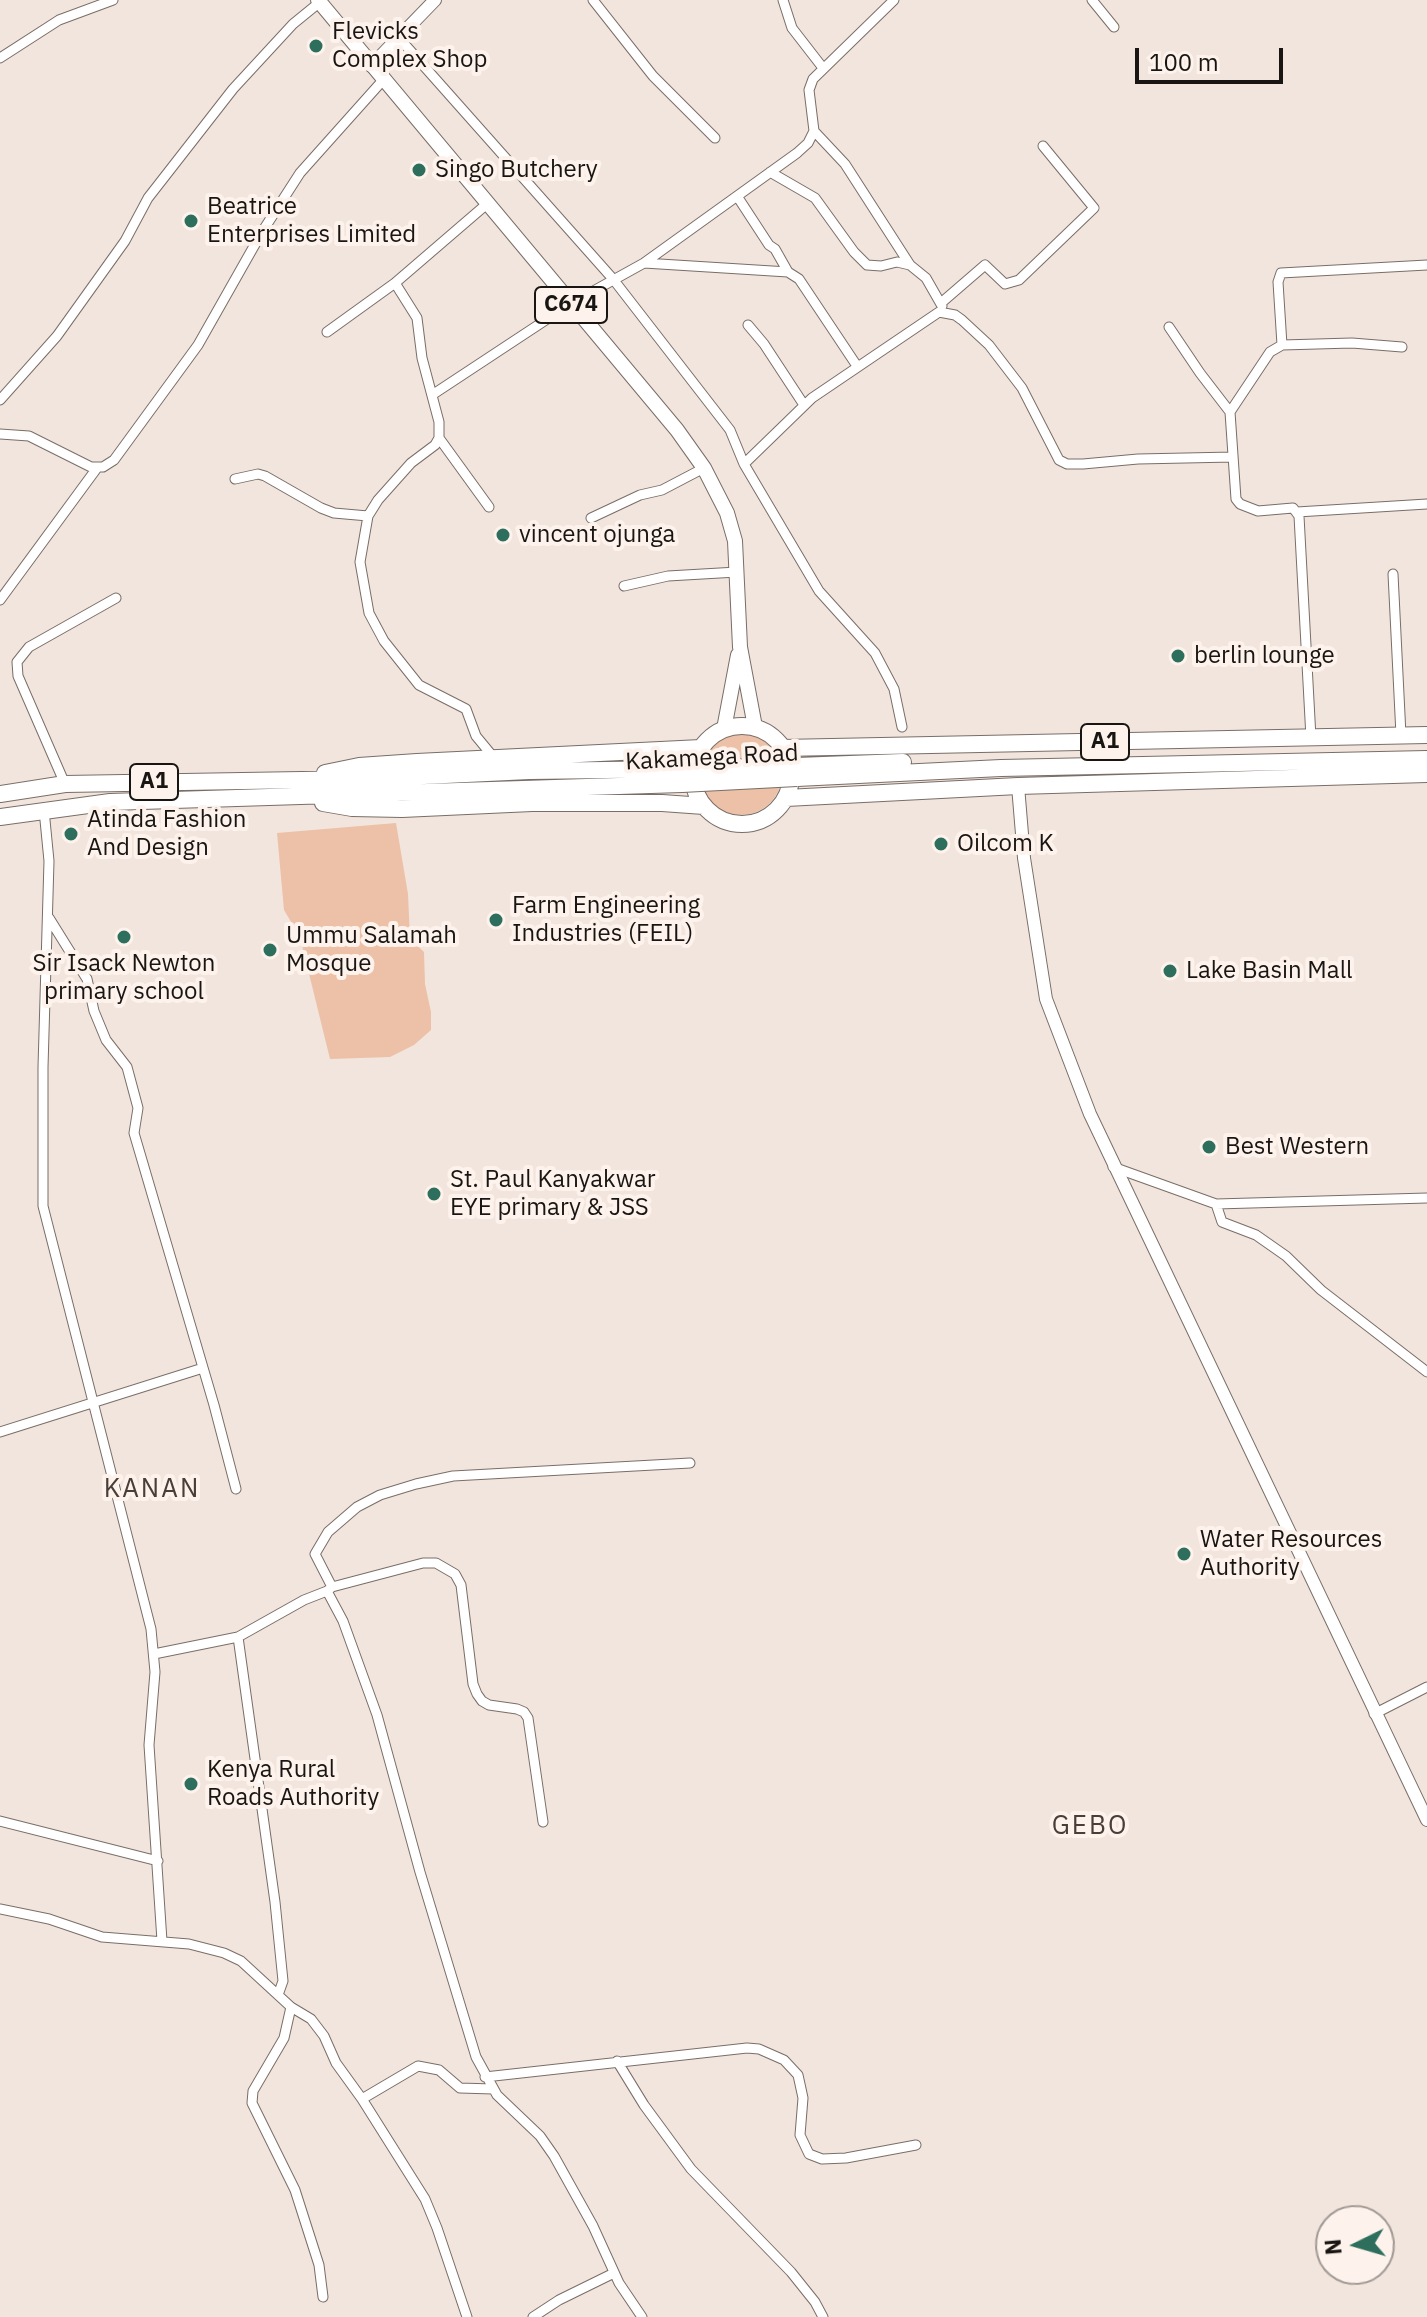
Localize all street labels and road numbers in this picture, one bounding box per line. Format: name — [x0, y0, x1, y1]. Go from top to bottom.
road number: C674 — [535, 287, 607, 323]
road number: A1 — [1081, 724, 1129, 760]
street label: Kakamega Road — [625, 739, 799, 777]
road number: A1 — [130, 764, 178, 800]

